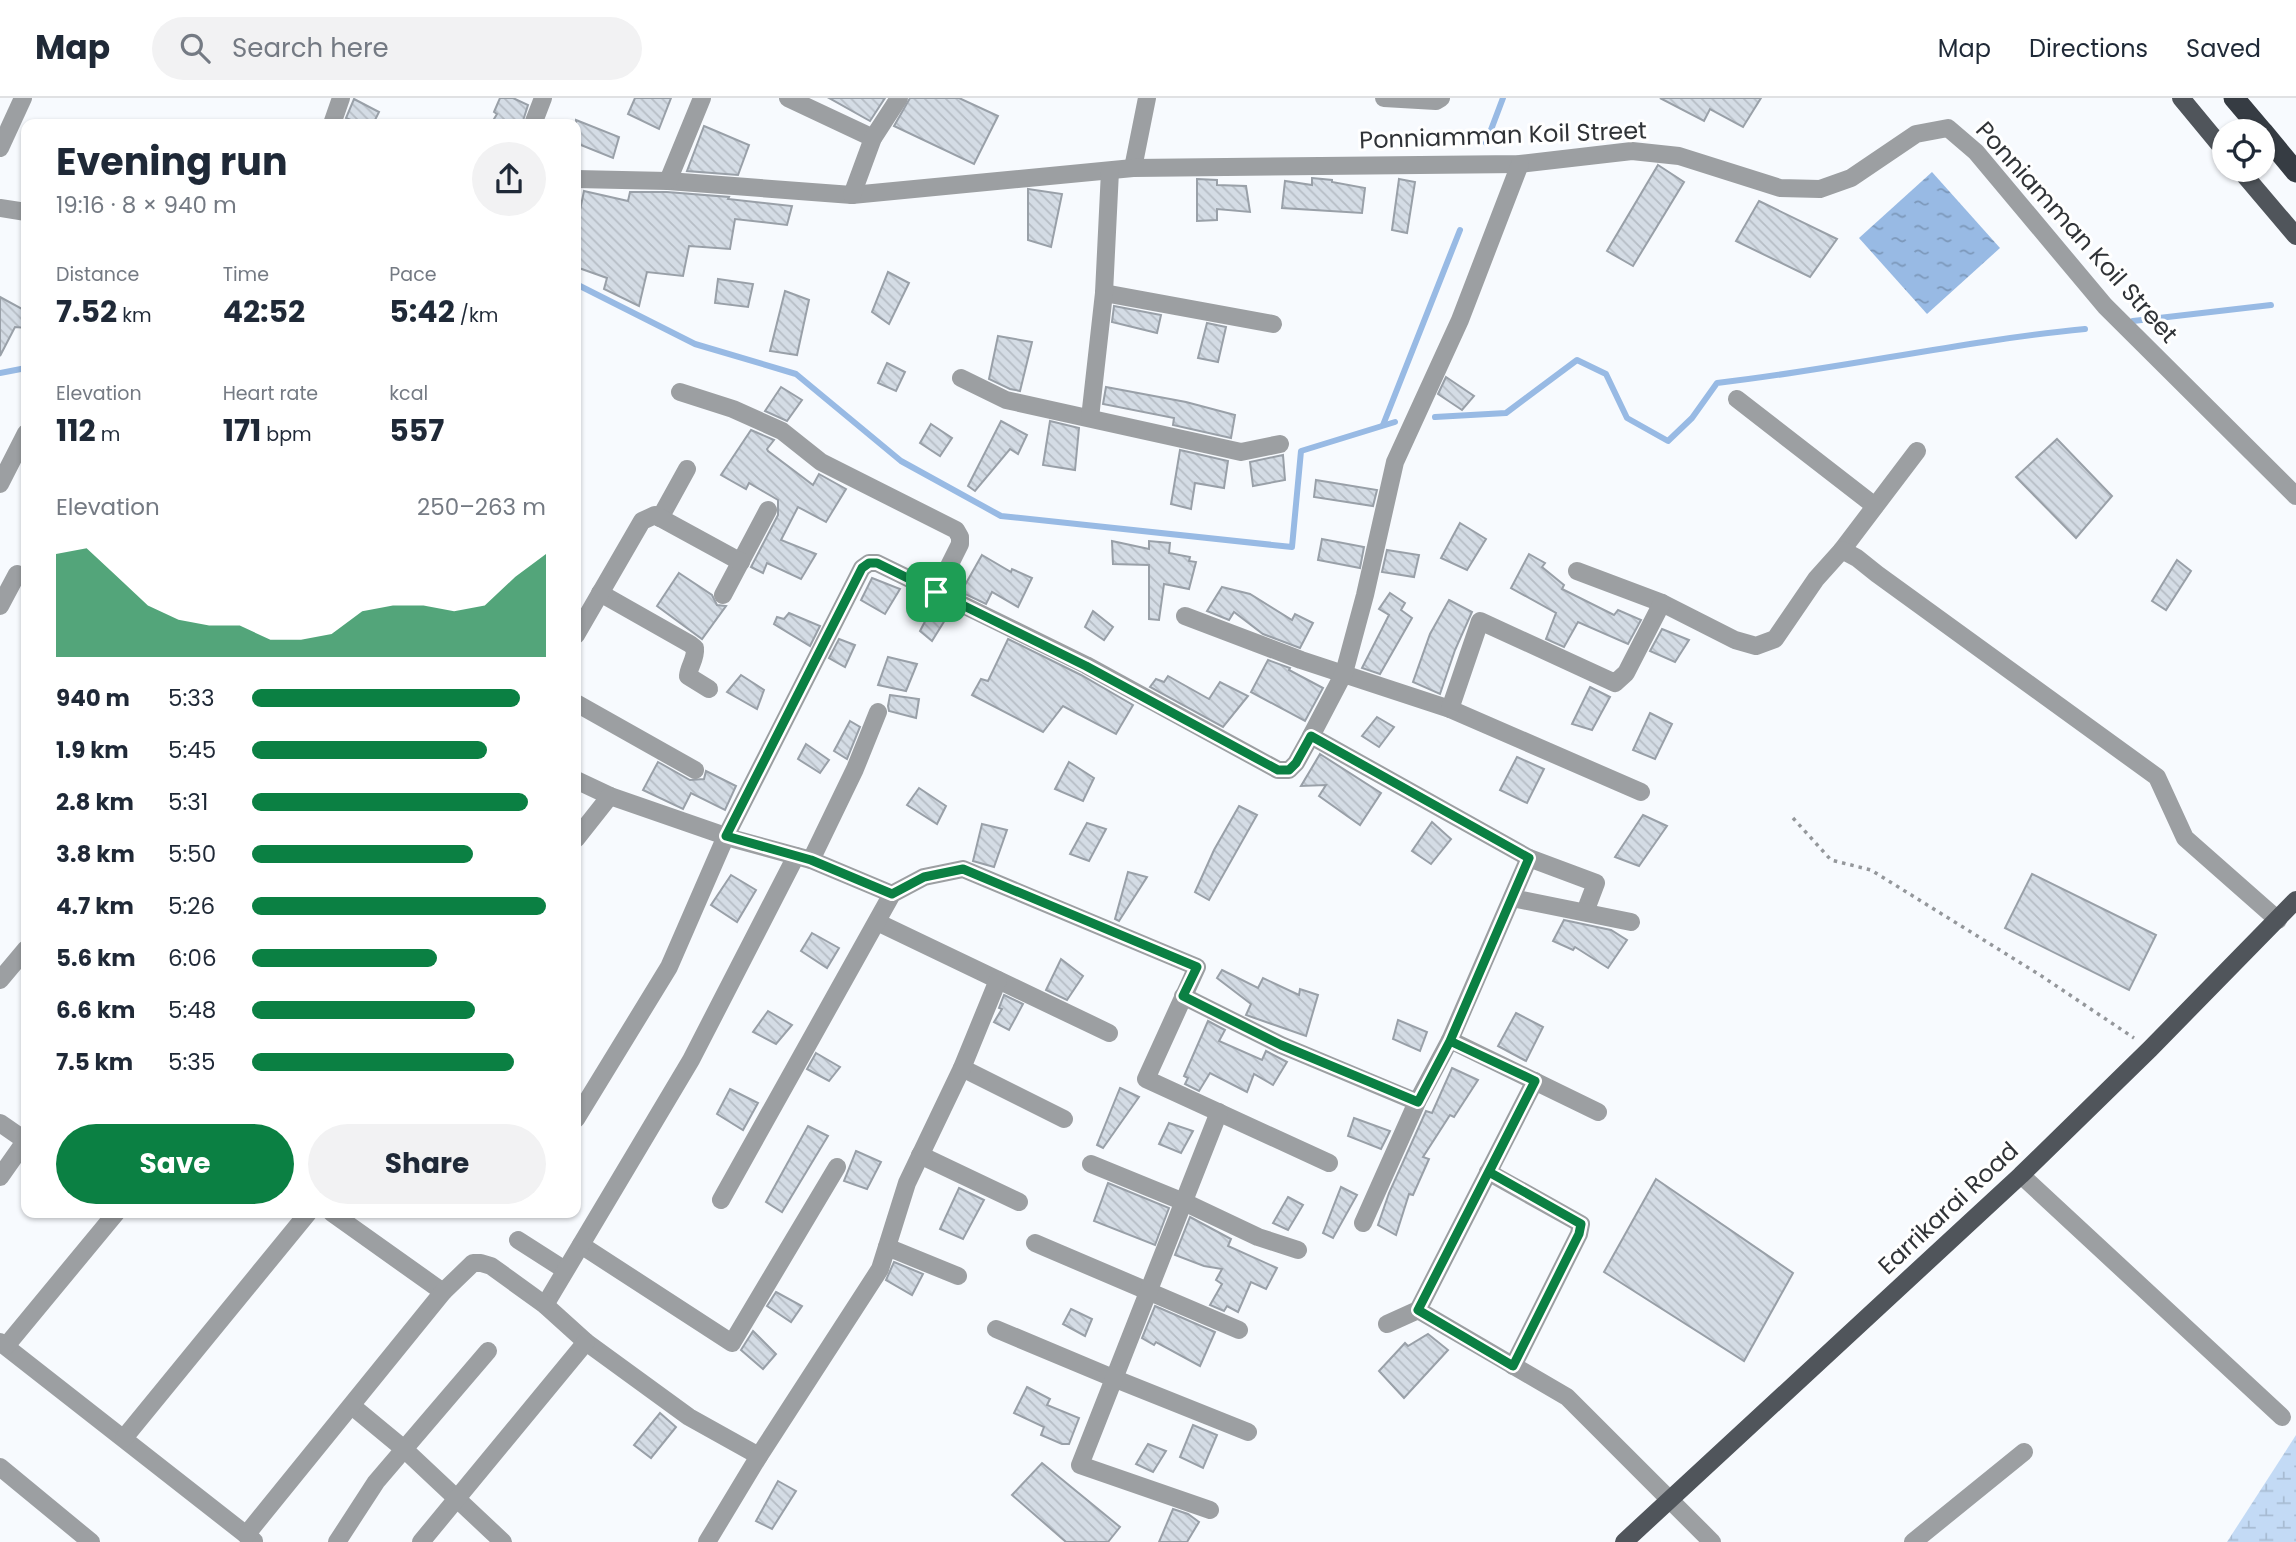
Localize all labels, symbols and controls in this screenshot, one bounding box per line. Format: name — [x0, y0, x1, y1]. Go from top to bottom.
search box — [152, 17, 642, 80]
text: Map — [35, 24, 110, 71]
icon: search — [176, 29, 214, 67]
text: Search here — [232, 30, 389, 66]
text: Map — [1938, 32, 1991, 65]
text: Directions — [2029, 32, 2148, 65]
text: Saved — [2186, 32, 2261, 65]
street label: Ponniamman Koil Street — [1359, 113, 1647, 157]
street label: Ponniamman Koil Street — [1968, 114, 2186, 350]
map controls — [2212, 119, 2275, 182]
button: locate — [2212, 119, 2275, 182]
text: Evening run — [56, 135, 288, 188]
button: share — [472, 142, 546, 216]
text: 19:16 · 8 × 940 m — [56, 189, 237, 221]
text: Distance — [56, 261, 139, 288]
text: Time — [223, 261, 269, 288]
text: Pace — [389, 261, 437, 288]
text: 7.52 — [56, 290, 117, 333]
text: 42:52 — [223, 290, 305, 333]
text: 5:42 — [389, 290, 455, 333]
text: km — [117, 302, 152, 329]
text: /km — [455, 302, 498, 329]
text: Elevation — [56, 380, 142, 407]
text: Heart rate — [223, 380, 318, 407]
text: kcal — [389, 380, 428, 407]
text: 112 — [56, 409, 96, 452]
text: 171 — [223, 409, 261, 452]
text: 557 — [389, 409, 444, 452]
text: m — [96, 421, 120, 448]
text: bpm — [261, 421, 312, 448]
text: Elevation — [56, 491, 160, 523]
text: 250–263 m — [417, 491, 546, 523]
pin — [906, 562, 966, 622]
icon: arrive — [917, 573, 955, 611]
text: 940 m — [56, 682, 130, 714]
text: 5:33 — [168, 682, 214, 714]
text: 1.9 km — [56, 734, 129, 766]
text: 5:45 — [168, 734, 216, 766]
text: 2.8 km — [56, 786, 134, 818]
text: 5:31 — [168, 786, 208, 818]
text: 3.8 km — [56, 838, 135, 870]
text: 5:50 — [168, 838, 216, 870]
text: 4.7 km — [56, 890, 134, 922]
text: 5:26 — [168, 890, 215, 922]
text: 5.6 km — [56, 942, 136, 974]
text: 6:06 — [168, 942, 217, 974]
text: 6.6 km — [56, 994, 135, 1026]
text: 5:48 — [168, 994, 216, 1026]
text: 7.5 km — [56, 1046, 133, 1078]
text: 5:35 — [168, 1046, 215, 1078]
button: Save — [56, 1124, 294, 1204]
button: Share — [308, 1124, 546, 1204]
street label: Earrikarai Road — [1871, 1134, 2025, 1282]

